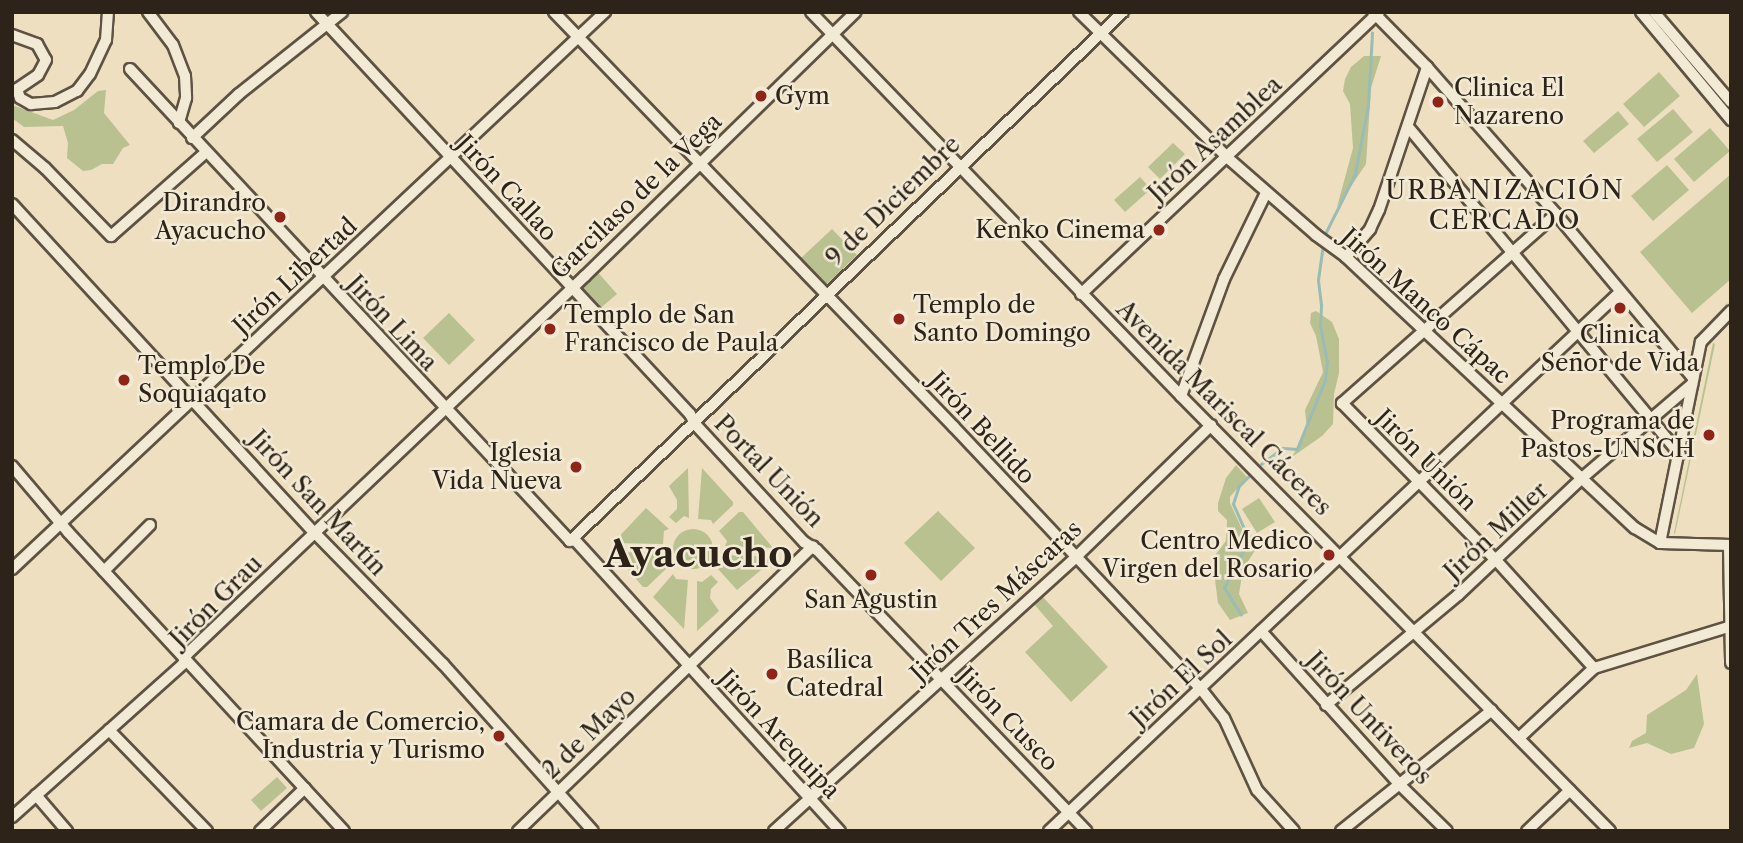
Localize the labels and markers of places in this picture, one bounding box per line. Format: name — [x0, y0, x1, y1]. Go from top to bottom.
place label: Clinica El Nazareno — [1454, 74, 1565, 130]
place label: Gym — [775, 82, 830, 110]
marker: Gym — [753, 88, 769, 104]
marker: Clinica El Nazareno — [1428, 92, 1448, 112]
place label: Dirandro Ayacucho — [155, 189, 266, 245]
marker: Dirandro Ayacucho — [272, 209, 288, 225]
place label: Kenko Cinema — [975, 216, 1145, 244]
marker: Kenko Cinema — [1151, 222, 1167, 238]
place label: Templo de Santo Domingo — [913, 291, 1091, 347]
marker: Clinica Señor de Vida — [1610, 298, 1630, 318]
place label: Templo de San Francisco de Paula — [564, 301, 778, 357]
marker: Templo de Santo Domingo — [891, 311, 907, 327]
marker: Templo de San Francisco de Paula — [542, 321, 558, 337]
place label: Clinica Señor de Vida — [1540, 321, 1700, 377]
place label: Templo De Soquiaqato — [138, 352, 267, 408]
marker: Templo De Soquiaqato — [116, 372, 132, 388]
place label: Programa de Pastos-UNSCH — [1520, 407, 1695, 463]
marker: Programa de Pastos-UNSCH — [1701, 427, 1717, 443]
place label: Iglesia Vida Nueva — [432, 439, 562, 495]
marker: Iglesia Vida Nueva — [568, 459, 584, 475]
place label: Centro Medico Virgen del Rosario — [1102, 527, 1313, 583]
marker: Centro Medico Virgen del Rosario — [1319, 545, 1339, 565]
marker: San Agustin — [863, 567, 879, 583]
place label: San Agustin — [804, 586, 938, 614]
place label: Basílica Catedral — [786, 646, 883, 702]
marker: Basílica Catedral — [764, 666, 780, 682]
place label: Camara de Comercio, Industria y Turismo — [236, 708, 485, 764]
marker: Camara de Comercio, Industria y Turismo — [491, 728, 507, 744]

